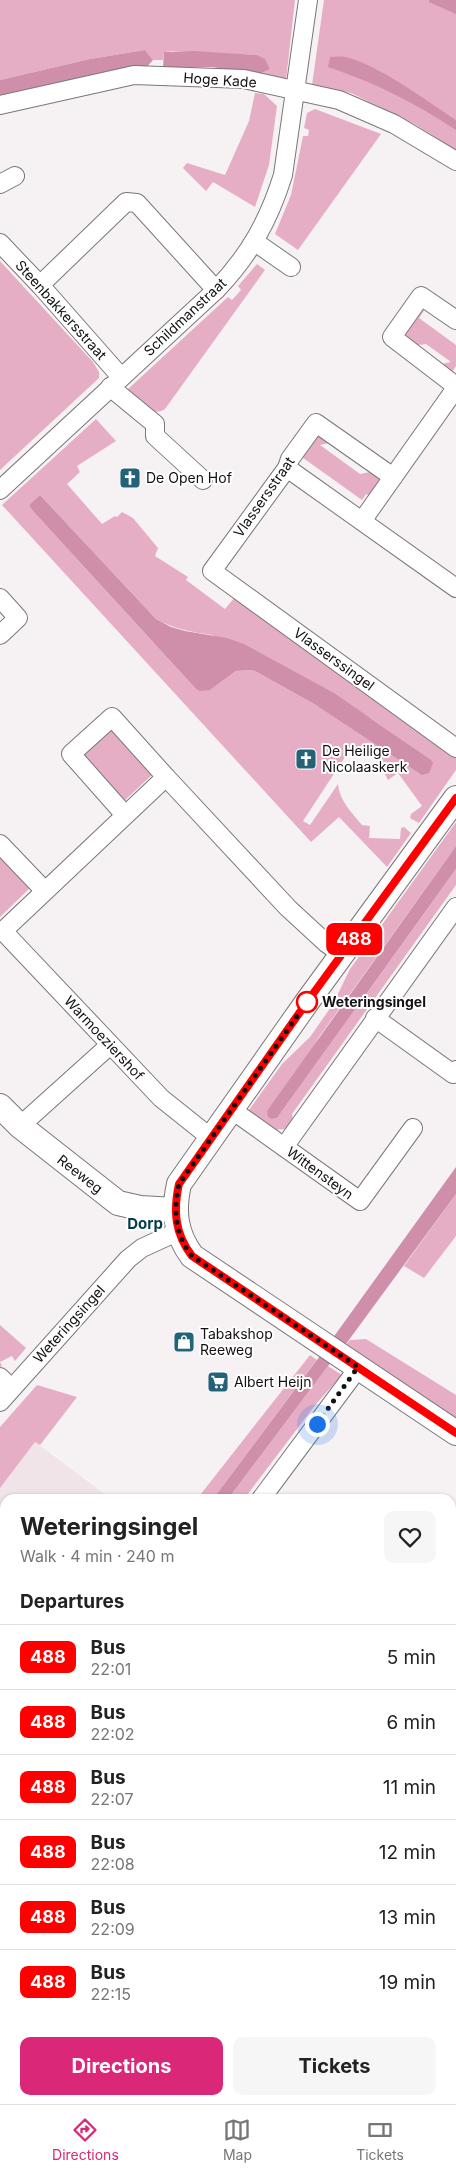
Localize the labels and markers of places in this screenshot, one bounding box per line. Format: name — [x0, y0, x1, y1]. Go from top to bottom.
church icon: De Open Hof — [118, 466, 142, 490]
place label: De Open Hof — [146, 469, 232, 486]
place label: De Heilige Nicolaaskerk — [322, 742, 408, 775]
church icon: De Heilige Nicolaaskerk — [294, 747, 318, 771]
marker: Weteringsingel — [296, 991, 318, 1013]
place label: Weteringsingel — [322, 993, 426, 1010]
place label: Tabakshop Reeweg — [200, 1325, 273, 1358]
shop icon: Tabakshop Reeweg — [172, 1330, 196, 1354]
supermarket icon: Albert Heijn — [206, 1370, 230, 1394]
place label: Albert Heijn — [234, 1373, 311, 1390]

